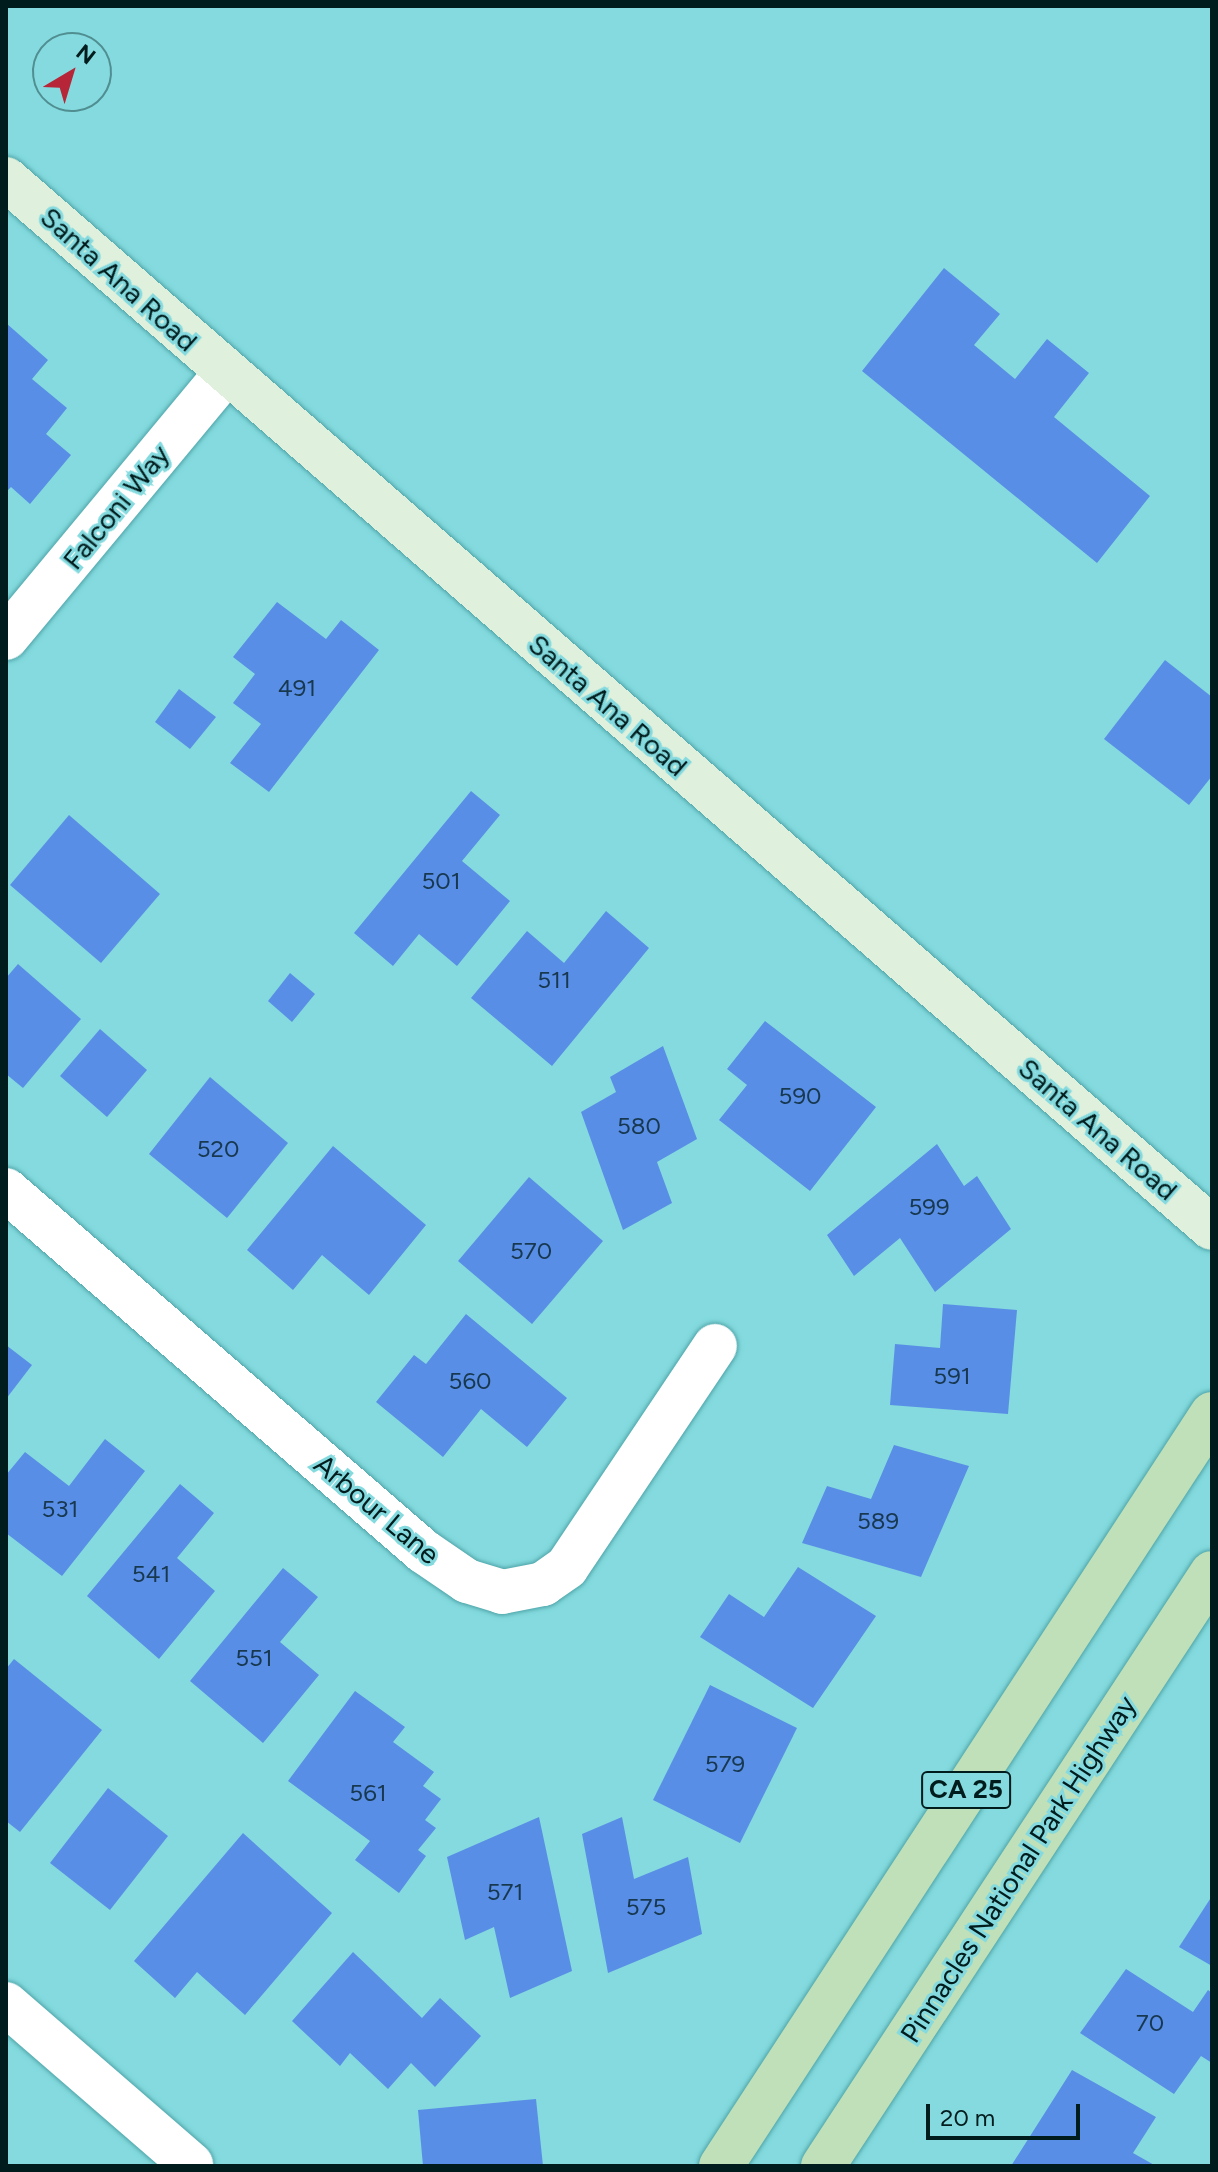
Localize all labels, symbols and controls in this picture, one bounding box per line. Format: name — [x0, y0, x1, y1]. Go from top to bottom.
north arrow — [32, 32, 112, 112]
text: N — [71, 38, 101, 70]
street label: Santa Ana Road — [34, 200, 204, 358]
street label: Falconi Way — [56, 438, 176, 576]
street label: Santa Ana Road — [522, 627, 694, 783]
house number: 491 — [278, 674, 316, 702]
house number: 501 — [421, 867, 461, 895]
house number: 511 — [537, 966, 571, 994]
street label: Santa Ana Road — [1012, 1051, 1184, 1207]
house number: 590 — [779, 1082, 821, 1110]
house number: 580 — [617, 1112, 661, 1140]
house number: 520 — [197, 1135, 239, 1163]
house number: 599 — [909, 1193, 949, 1221]
house number: 570 — [510, 1237, 552, 1265]
house number: 591 — [933, 1362, 971, 1390]
house number: 560 — [449, 1367, 491, 1395]
street label: Arbour Lane — [308, 1447, 446, 1571]
house number: 531 — [42, 1495, 78, 1523]
house number: 589 — [857, 1507, 899, 1535]
house number: 541 — [132, 1560, 170, 1588]
house number: 551 — [235, 1644, 273, 1672]
street label: Pinnacles National Park Highway — [893, 1689, 1143, 2049]
house number: 579 — [705, 1750, 745, 1778]
road number: CA 25 — [920, 1768, 1012, 1812]
house number: 561 — [349, 1779, 387, 1807]
house number: 571 — [487, 1878, 523, 1906]
house number: 575 — [626, 1893, 666, 1921]
house number: 70 — [1136, 2009, 1164, 2037]
scale bar — [930, 2088, 1084, 2138]
text: 20 m — [940, 2103, 995, 2132]

